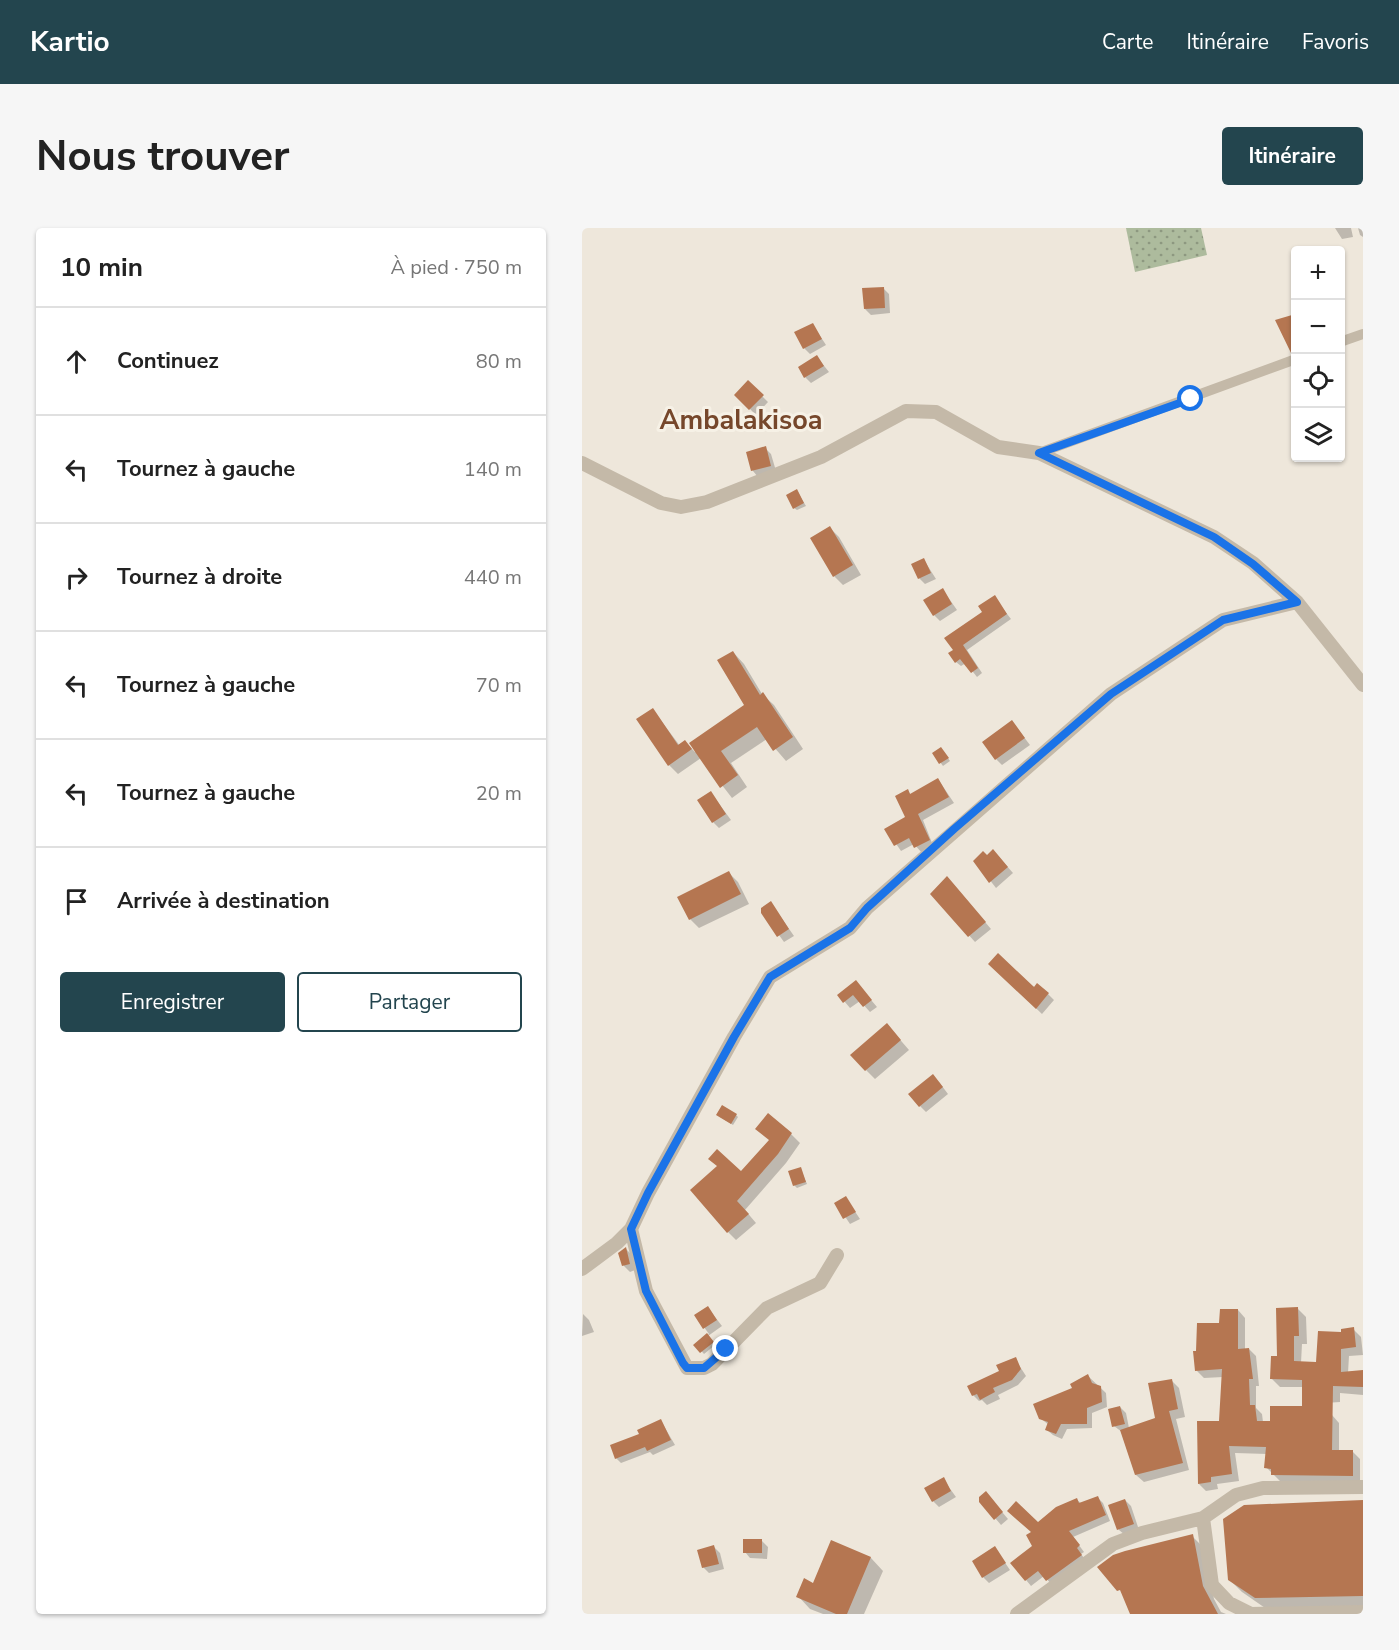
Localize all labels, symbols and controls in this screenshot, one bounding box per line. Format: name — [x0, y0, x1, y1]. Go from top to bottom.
text: Kartio — [30, 23, 110, 61]
text: Carte — [1102, 28, 1153, 56]
text: Itinéraire — [1186, 28, 1269, 56]
text: Favoris — [1302, 28, 1369, 56]
button: Itinéraire — [1222, 127, 1363, 185]
text: Nous trouver — [36, 128, 289, 185]
map controls — [1291, 246, 1345, 462]
button: + — [1291, 246, 1345, 300]
text: 10 min — [60, 250, 143, 285]
text: À pied · 750 m — [391, 254, 522, 281]
button: − — [1291, 300, 1345, 354]
icon: ahead — [60, 345, 93, 378]
text: Continuez — [117, 346, 219, 376]
text: 80 m — [476, 348, 522, 375]
button: locate — [1291, 354, 1345, 408]
route start — [1177, 385, 1203, 411]
district label: Ambalakisoa — [660, 402, 822, 439]
button: layers — [1291, 408, 1345, 462]
icon: left — [60, 453, 93, 486]
text: Tournez à gauche — [117, 454, 295, 484]
text: 140 m — [464, 456, 522, 483]
icon: right — [60, 561, 93, 594]
text: Tournez à droite — [117, 562, 282, 592]
text: 440 m — [464, 564, 522, 591]
icon: left — [60, 669, 93, 702]
text: Tournez à gauche — [117, 670, 295, 700]
text: 70 m — [476, 672, 522, 699]
icon: left — [60, 777, 93, 810]
text: Tournez à gauche — [117, 778, 295, 808]
text: 20 m — [476, 780, 522, 807]
icon: arrive — [60, 885, 93, 918]
text: Arrivée à destination — [117, 886, 330, 916]
button: Enregistrer — [60, 972, 285, 1032]
button: Partager — [297, 972, 522, 1032]
route end — [712, 1335, 738, 1361]

